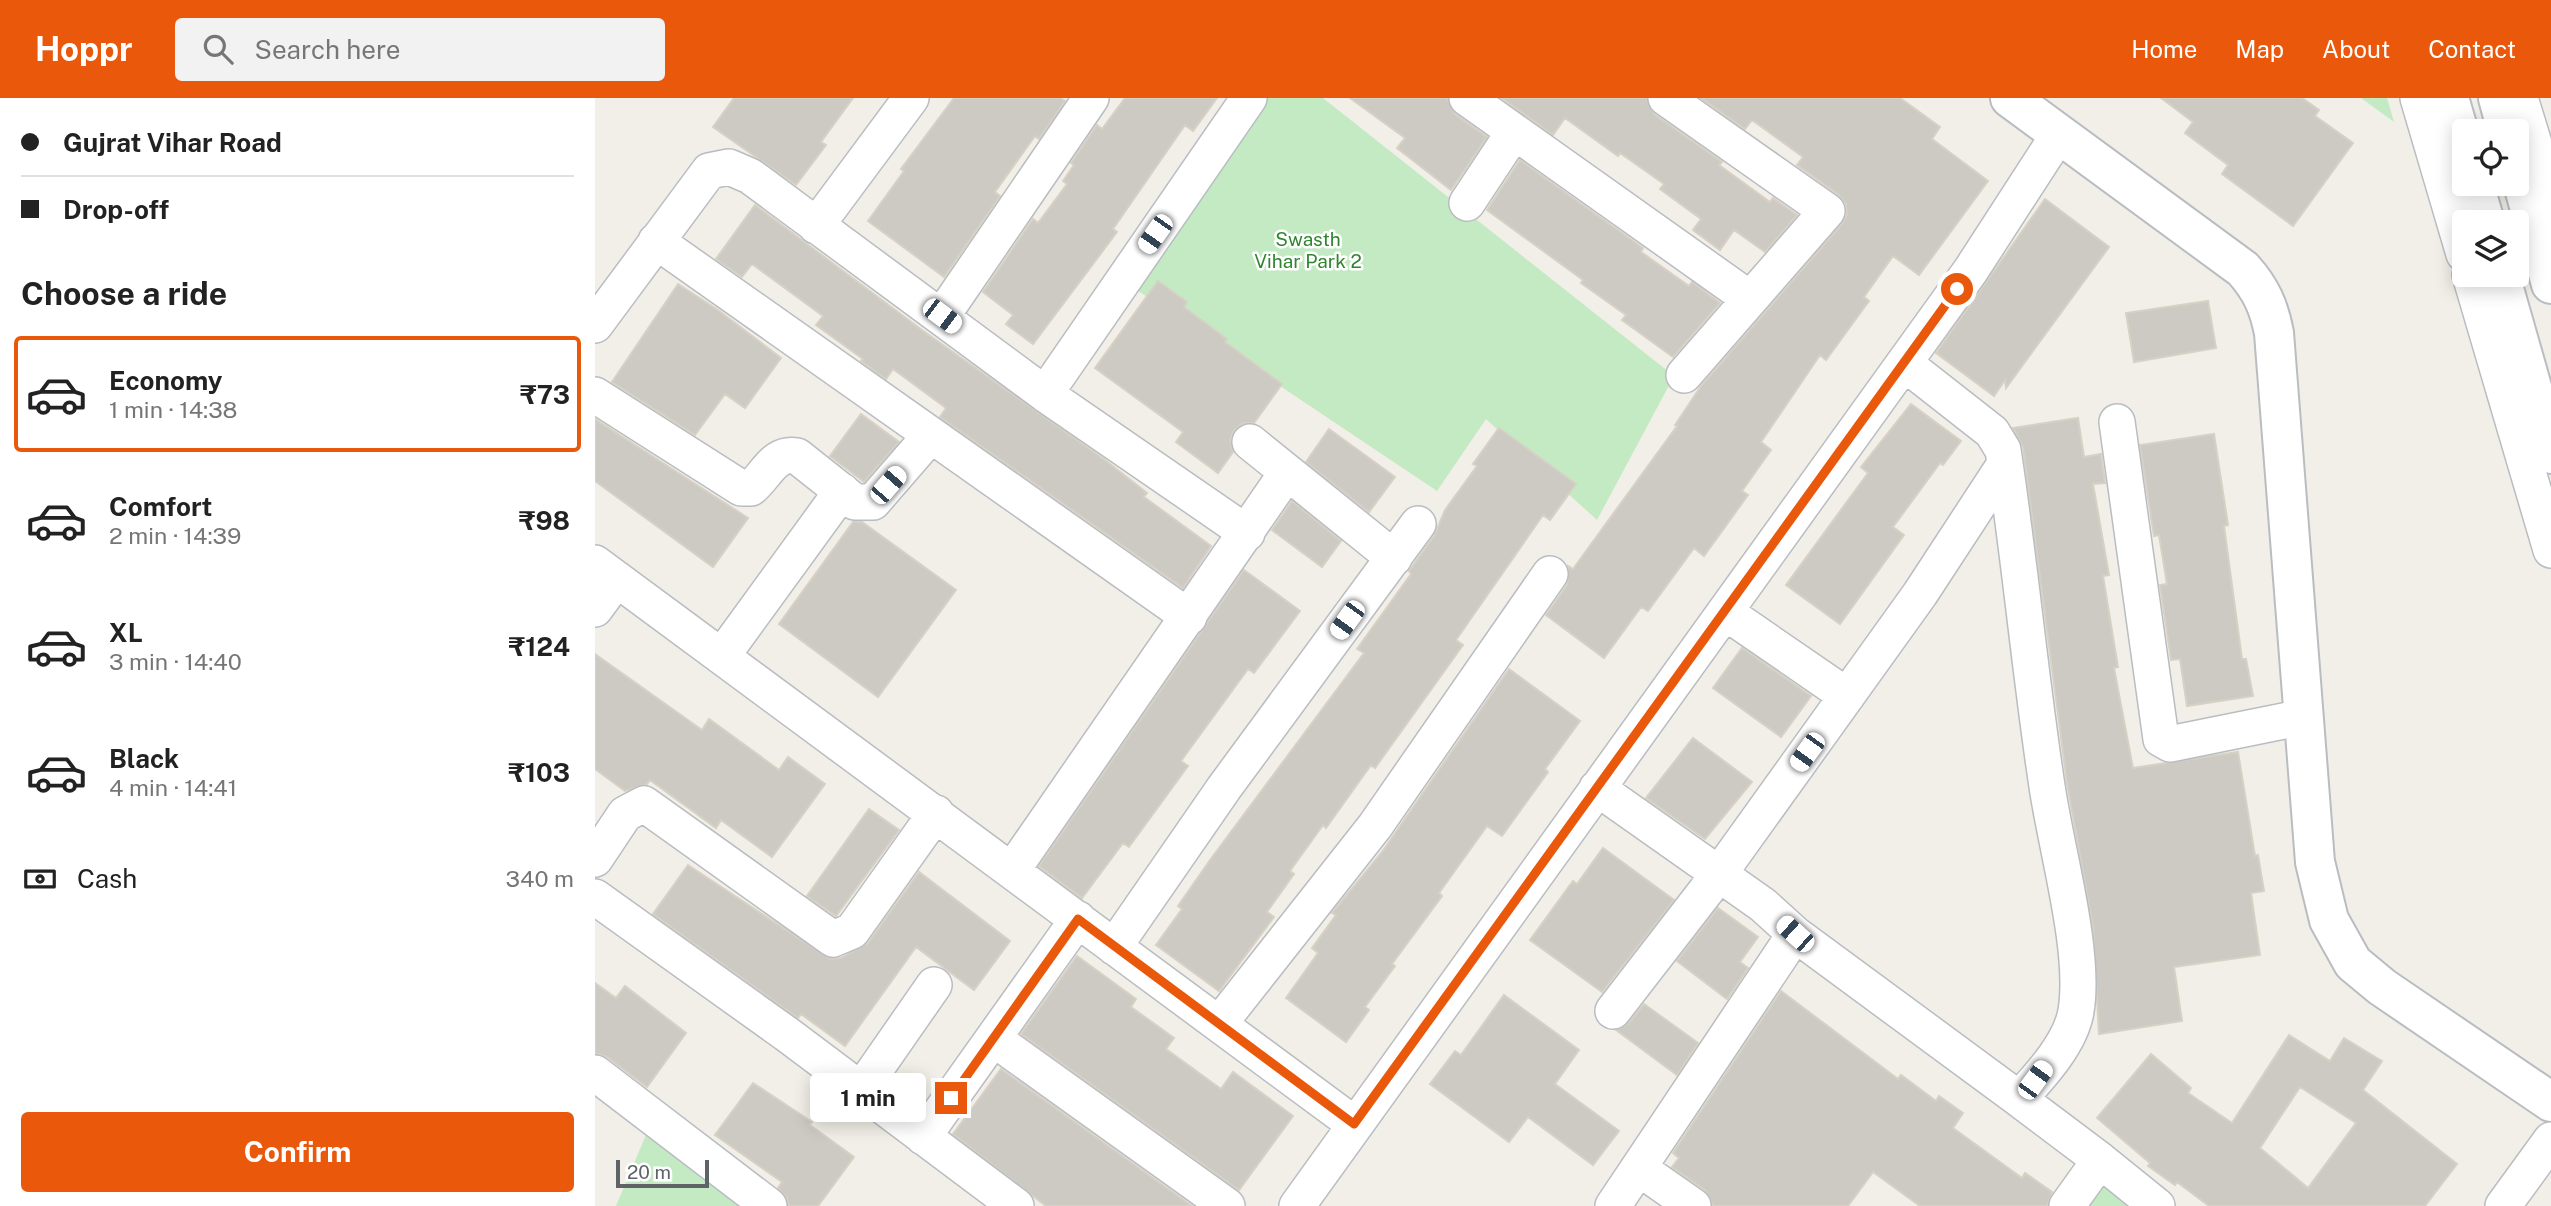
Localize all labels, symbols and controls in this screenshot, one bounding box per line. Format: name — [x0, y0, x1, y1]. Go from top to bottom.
search box — [175, 18, 665, 81]
text: Hoppr — [35, 30, 133, 68]
icon: search — [199, 30, 237, 68]
text: Search here — [255, 34, 401, 65]
text: Home — [2131, 35, 2197, 63]
text: Map — [2235, 35, 2284, 63]
text: About — [2322, 35, 2390, 63]
text: Contact — [2428, 35, 2516, 63]
map controls — [2452, 119, 2529, 287]
button: locate — [2452, 119, 2529, 196]
text: Gujrat Vihar Road — [63, 127, 282, 158]
text: Drop-off — [63, 194, 169, 225]
button: layers — [2452, 210, 2529, 287]
car — [1135, 211, 1176, 257]
park label: Swasth Vihar Park 2 — [1254, 228, 1362, 272]
route start — [1941, 273, 1973, 305]
text: Choose a ride — [21, 275, 227, 312]
car — [919, 295, 966, 337]
icon: car — [25, 363, 88, 426]
text: Economy — [109, 365, 222, 396]
text: ₹73 — [520, 379, 570, 410]
text: 1 min · 14:38 — [109, 396, 238, 423]
car — [867, 462, 910, 508]
icon: car — [25, 489, 88, 552]
text: Comfort — [109, 491, 212, 522]
text: ₹98 — [519, 505, 570, 536]
text: 2 min · 14:39 — [109, 522, 241, 549]
car — [1327, 597, 1368, 643]
icon: car — [25, 615, 88, 678]
text: XL — [109, 617, 143, 648]
text: ₹124 — [509, 631, 570, 662]
text: 3 min · 14:40 — [109, 648, 242, 675]
car — [1787, 729, 1828, 775]
icon: car — [25, 741, 88, 804]
text: Black — [109, 743, 179, 774]
text: ₹103 — [508, 757, 570, 788]
text: 4 min · 14:41 — [109, 774, 237, 801]
icon: cash — [21, 860, 59, 898]
text: Cash — [77, 863, 137, 894]
text: 340 m — [506, 865, 574, 892]
car — [1773, 912, 1818, 956]
car — [2015, 1057, 2056, 1103]
callout: 1 min — [811, 1074, 927, 1122]
route end — [935, 1082, 967, 1114]
text: 1 min — [840, 1084, 896, 1111]
button: Confirm — [21, 1112, 574, 1192]
scale bar — [616, 1157, 709, 1189]
text: 20 m — [627, 1161, 671, 1183]

